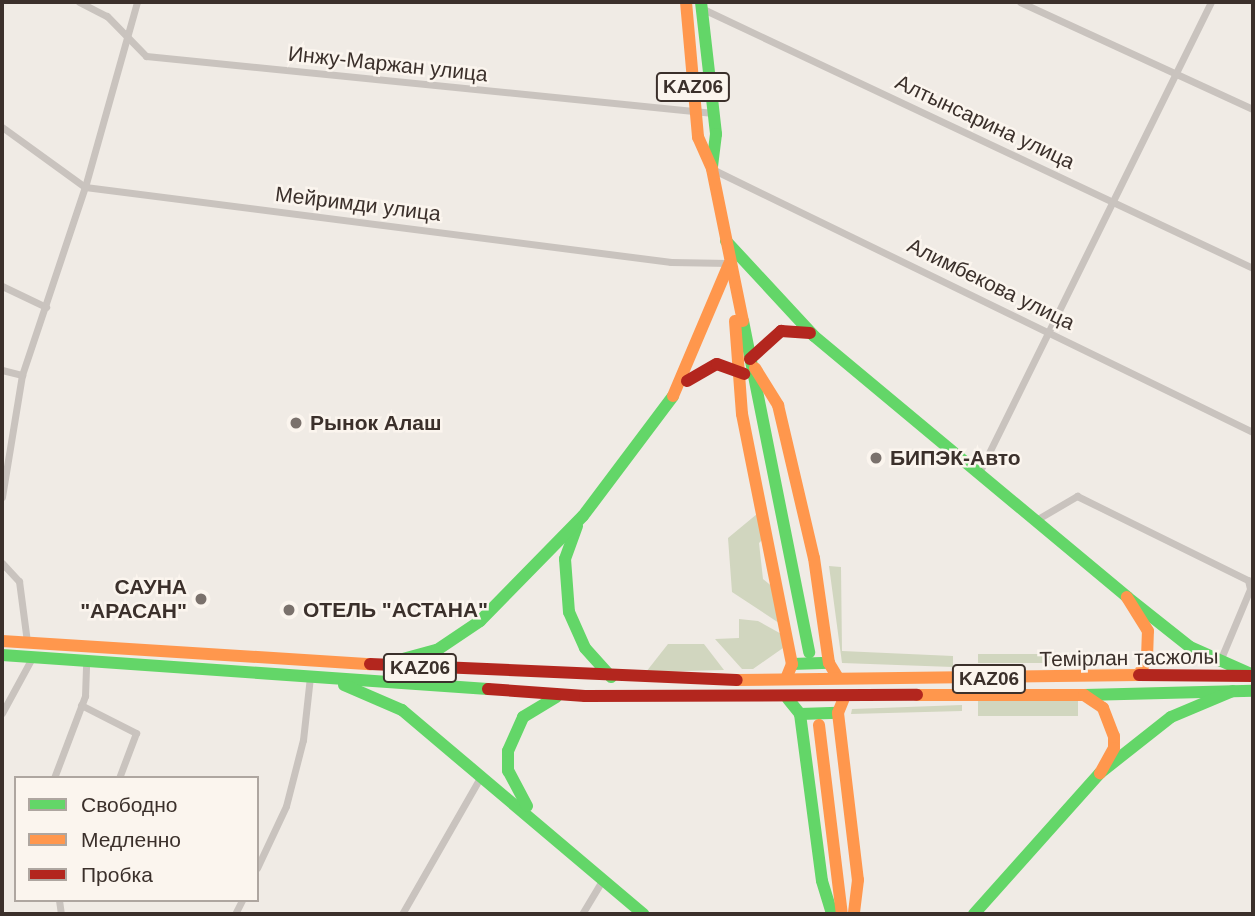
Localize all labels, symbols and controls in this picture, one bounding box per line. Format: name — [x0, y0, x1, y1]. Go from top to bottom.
street label: Инжу-Маржан улица — [287, 41, 489, 87]
street label: Алтынсарина улица — [891, 69, 1079, 175]
road number: KАZ06 — [654, 72, 732, 102]
street label: Мейримди улица — [274, 181, 442, 227]
street label: Алимбекова улица — [903, 233, 1079, 335]
place label: Рынок Алаш — [310, 410, 441, 436]
marker: Рынок Алаш — [288, 415, 304, 431]
place label: БИПЭК-Авто — [890, 445, 1021, 471]
marker: БИПЭК-Авто — [868, 450, 884, 466]
place label: САУНА "АРАСАН" — [80, 574, 187, 624]
marker: САУНА "АРАСАН" — [193, 591, 209, 607]
place label: ОТЕЛЬ "АСТАНА" — [303, 597, 488, 623]
marker: ОТЕЛЬ "АСТАНА" — [281, 602, 297, 618]
street label: Темірлан тасжолы — [1039, 644, 1219, 672]
road number: KАZ06 — [382, 652, 458, 684]
road number: KАZ06 — [950, 664, 1028, 694]
legend — [14, 776, 259, 902]
text: Свободно — [81, 793, 178, 816]
text: Медленно — [81, 828, 181, 851]
text: Пробка — [81, 863, 153, 886]

